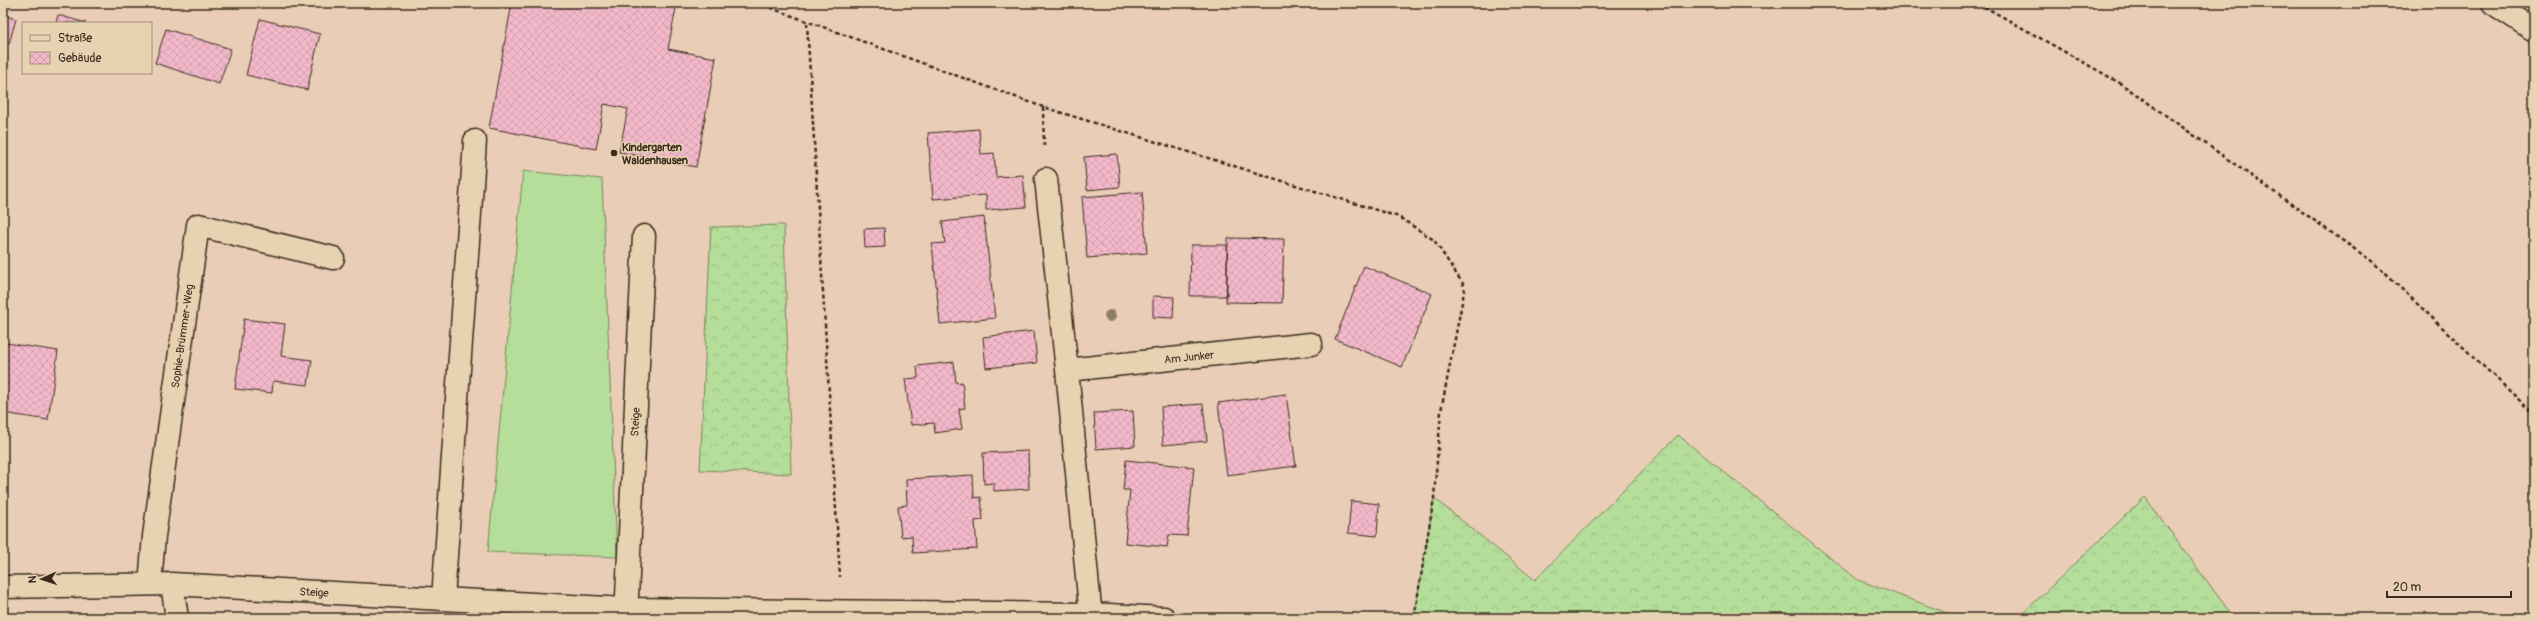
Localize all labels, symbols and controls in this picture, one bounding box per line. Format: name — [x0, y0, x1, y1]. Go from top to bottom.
legend — [22, 22, 152, 74]
text: Straße — [58, 31, 92, 46]
text: Gebäude — [58, 51, 102, 66]
place label: Kindergarten Waldenhausen — [622, 141, 688, 167]
marker: Kindergarten Waldenhausen — [609, 148, 619, 158]
street label: Sophie-Brümmer-Weg — [169, 283, 196, 389]
street label: Am Junker — [1163, 348, 1215, 367]
street label: Steige — [628, 407, 643, 437]
north arrow — [22, 559, 62, 599]
scale bar — [2387, 573, 2511, 599]
text: N — [26, 575, 39, 584]
text: 20 m — [2393, 580, 2422, 595]
street label: Steige — [299, 585, 329, 600]

